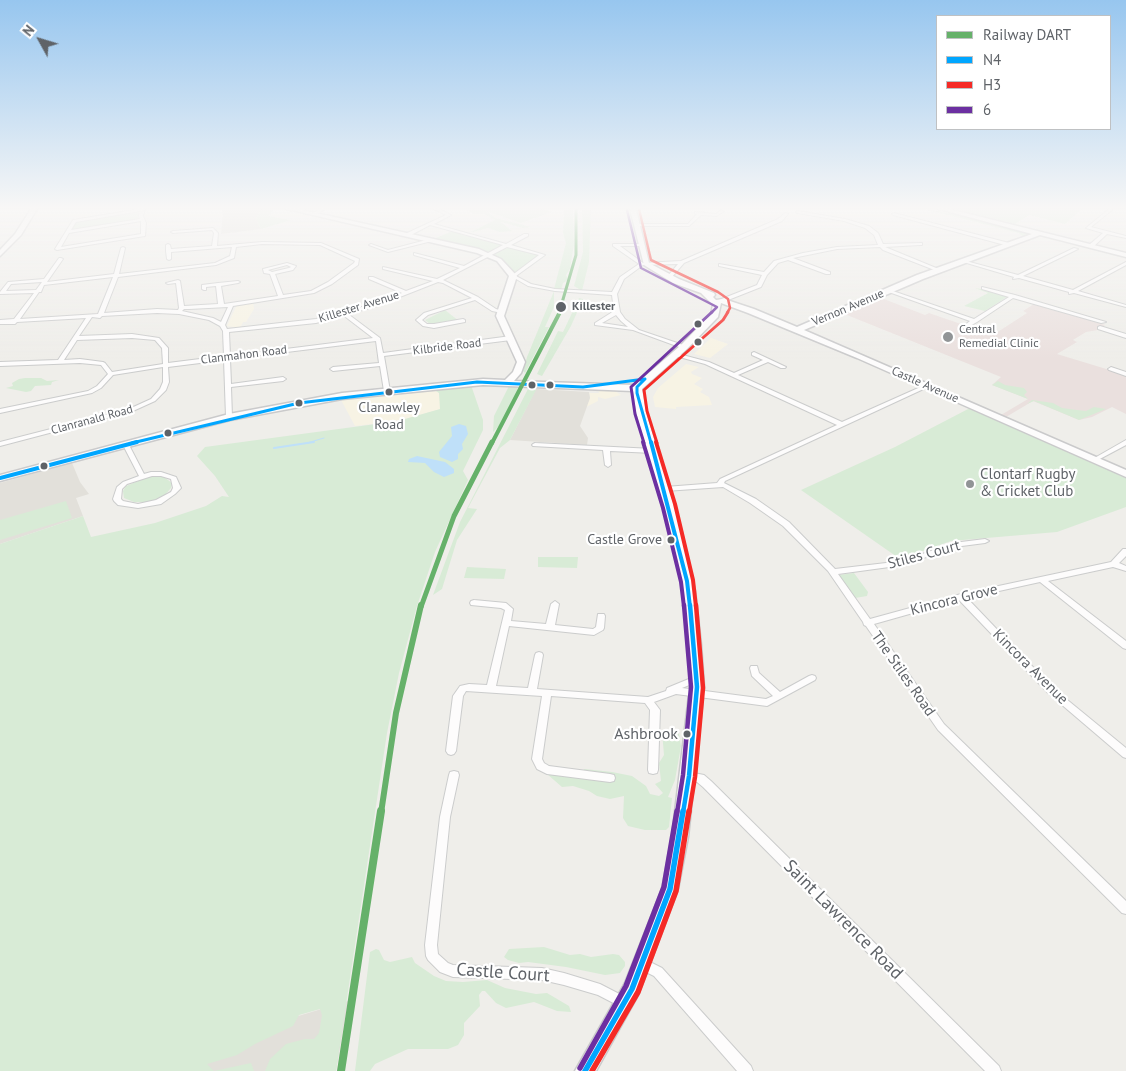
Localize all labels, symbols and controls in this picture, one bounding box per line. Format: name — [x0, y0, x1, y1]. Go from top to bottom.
north arrow — [15, 15, 65, 65]
legend — [936, 15, 1111, 130]
text: N — [18, 21, 38, 40]
text: Railway DART — [983, 25, 1071, 44]
text: N4 — [983, 50, 1001, 69]
text: H3 — [983, 75, 1001, 94]
text: 6 — [983, 100, 991, 119]
street label: Vernon Avenue — [810, 286, 886, 330]
street label: Killester Avenue — [317, 288, 401, 326]
marker: Killester — [554, 300, 568, 314]
place label: Killester — [572, 300, 615, 314]
unlabelled marker — [693, 319, 703, 329]
place label: Central Remedial Clinic — [959, 323, 1039, 351]
marker: Central Remedial Clinic — [941, 330, 955, 344]
street label: Kilbride Road — [412, 336, 482, 358]
unlabelled marker — [693, 337, 703, 347]
street label: Clanmahon Road — [200, 343, 288, 367]
street label: Castle Avenue — [889, 364, 961, 406]
unlabelled marker — [527, 380, 537, 390]
unlabelled marker — [545, 380, 555, 390]
marker: Clanawley Road — [384, 387, 394, 397]
unlabelled marker — [294, 398, 304, 408]
place label: Clanawley Road — [358, 400, 420, 432]
street label: Clanranald Road — [50, 402, 134, 438]
unlabelled marker — [163, 428, 173, 438]
unlabelled marker — [39, 461, 49, 471]
place label: Clontarf Rugby & Cricket Club — [980, 466, 1075, 501]
marker: Clontarf Rugby & Cricket Club — [964, 478, 976, 490]
place label: Castle Grove — [587, 532, 662, 548]
marker: Castle Grove — [666, 535, 676, 545]
street label: Stiles Court — [886, 537, 962, 573]
street label: Kincora Grove — [909, 580, 999, 620]
street label: Kincora Avenue — [989, 626, 1071, 708]
street label: The Stiles Road — [867, 628, 939, 720]
place label: Ashbrook — [614, 724, 678, 744]
marker: Ashbrook — [682, 729, 692, 739]
street label: Saint Lawrence Road — [779, 856, 907, 984]
street label: Castle Court — [456, 959, 550, 987]

